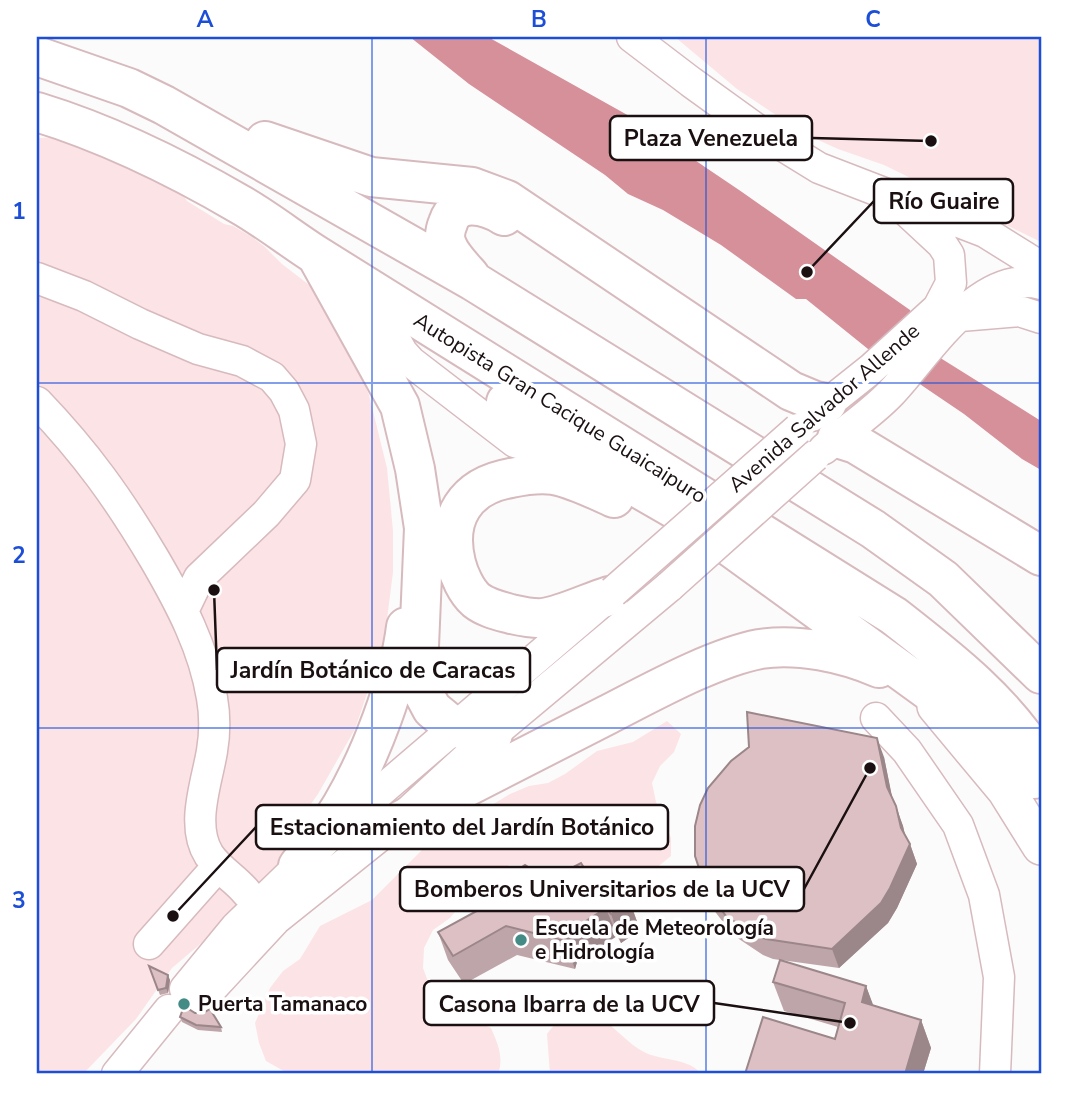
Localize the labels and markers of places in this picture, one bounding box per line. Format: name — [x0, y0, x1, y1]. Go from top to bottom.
callout: Plaza Venezuela — [610, 116, 812, 160]
callout: Río Guaire — [874, 179, 1013, 223]
callout: Jardín Botánico de Caracas — [217, 648, 530, 692]
callout: Estacionamiento del Jardín Botánico — [256, 805, 668, 849]
callout: Bomberos Universitarios de la UCV — [400, 867, 804, 911]
place label: Escuela de Meteorología e Hidrología — [535, 914, 774, 966]
marker: Escuela de Meteorología e Hidrología — [513, 932, 529, 948]
callout: Casona Ibarra de la UCV — [424, 981, 714, 1025]
place label: Puerta Tamanaco — [198, 990, 367, 1018]
marker: Puerta Tamanaco — [176, 996, 192, 1012]

